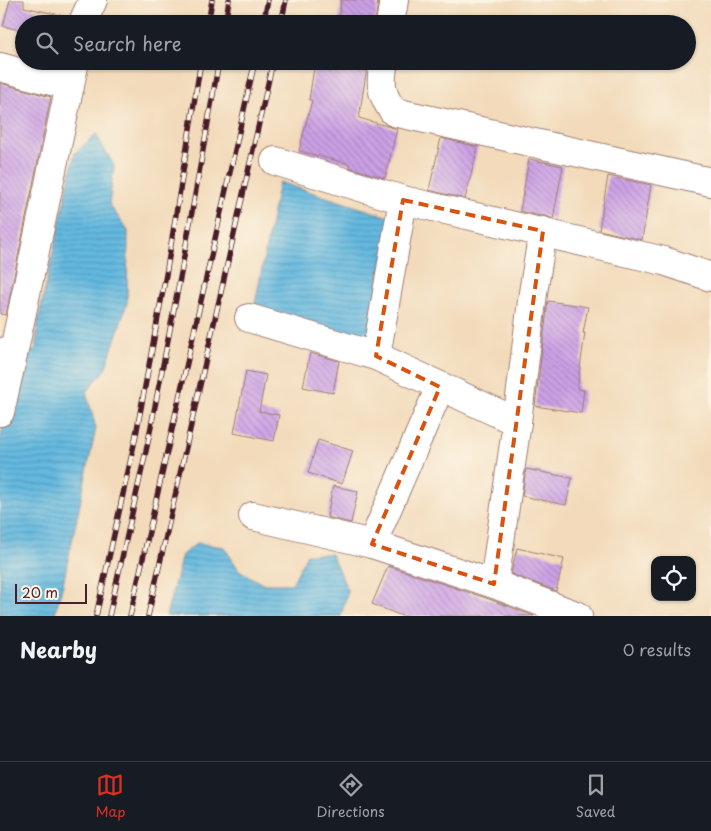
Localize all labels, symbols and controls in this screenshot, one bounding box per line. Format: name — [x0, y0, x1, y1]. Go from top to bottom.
search box — [15, 15, 696, 70]
icon: search — [33, 29, 61, 57]
text: Search here — [73, 29, 182, 57]
map controls — [651, 556, 696, 601]
button: locate — [651, 556, 696, 601]
scale bar — [15, 581, 88, 604]
text: 20 m — [22, 582, 58, 603]
text: Nearby — [20, 633, 97, 665]
text: 0 results — [623, 637, 691, 661]
tab: Map — [96, 771, 125, 822]
tab: Directions — [317, 771, 385, 822]
tab: Saved — [576, 771, 615, 822]

